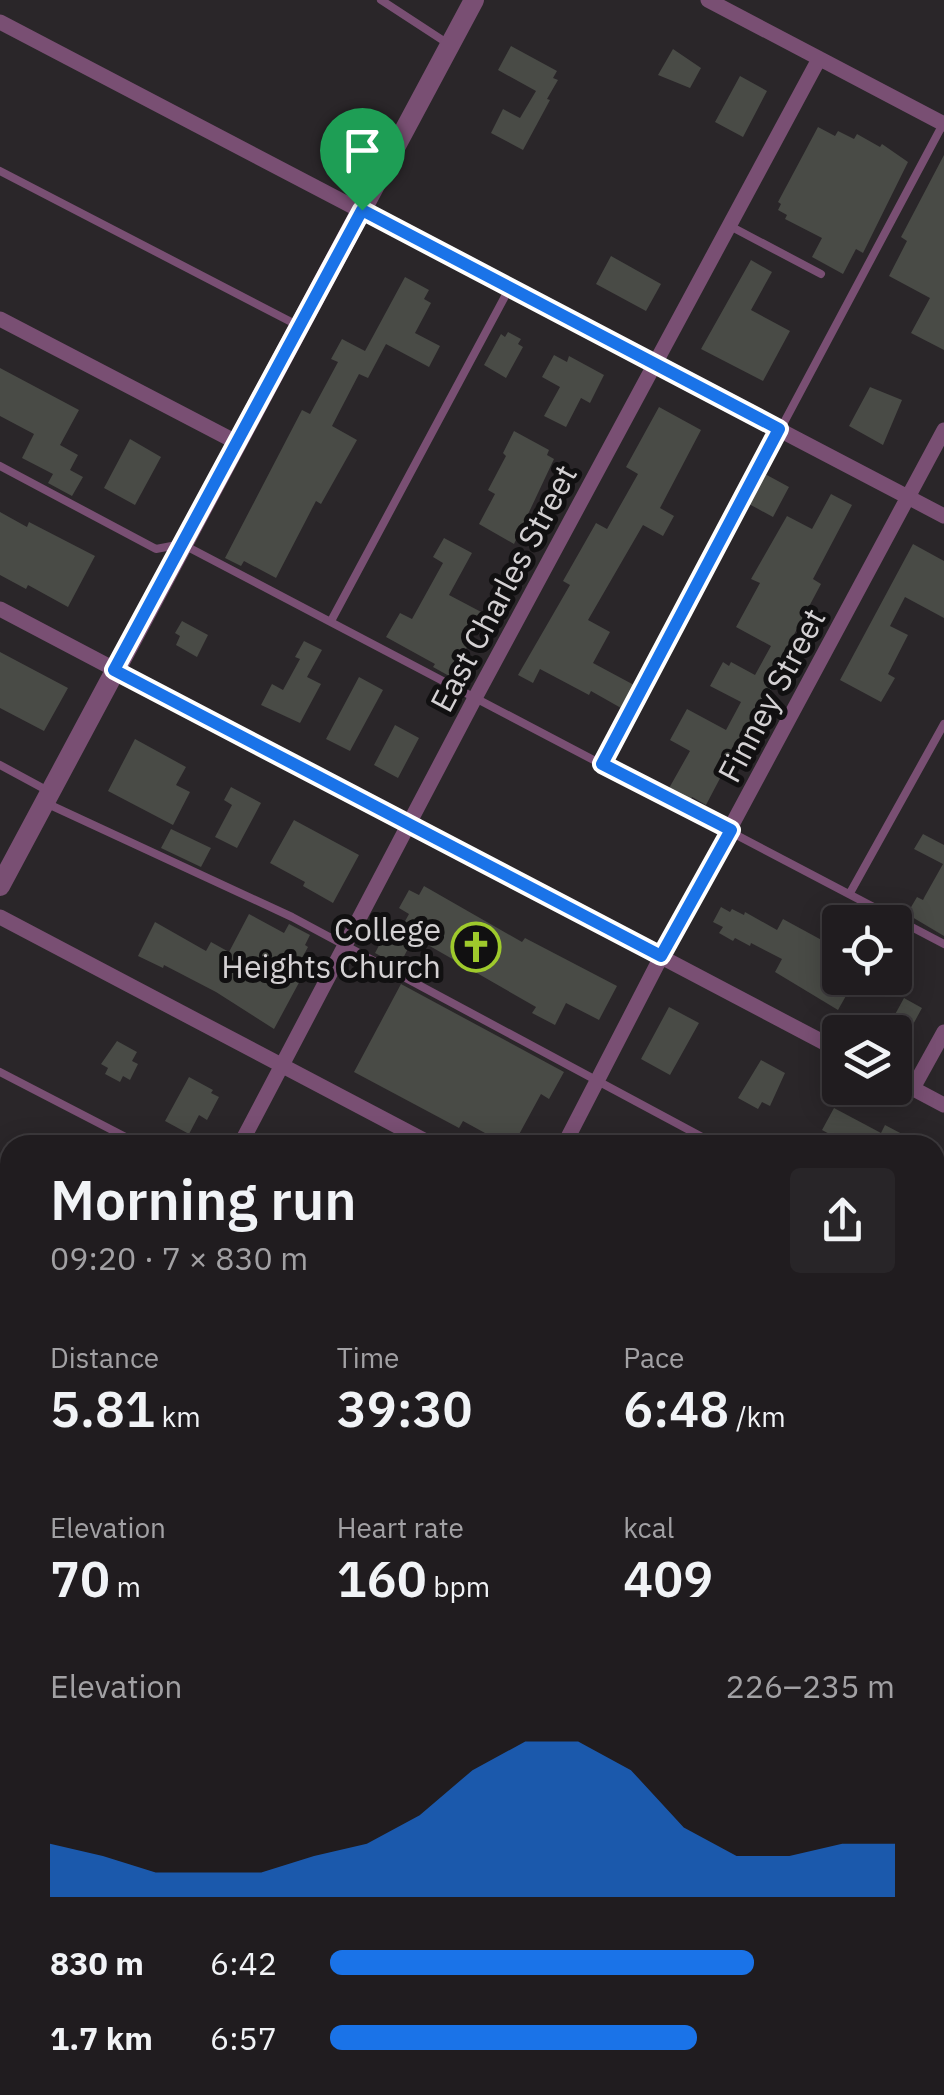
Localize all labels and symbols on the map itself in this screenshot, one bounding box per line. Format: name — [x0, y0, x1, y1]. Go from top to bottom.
pin — [320, 108, 405, 211]
street label: East Charles Street — [420, 457, 586, 719]
street label: Finney Street — [708, 601, 834, 789]
place label: College Heights Church — [221, 908, 441, 987]
church icon: College Heights Church — [450, 921, 502, 973]

